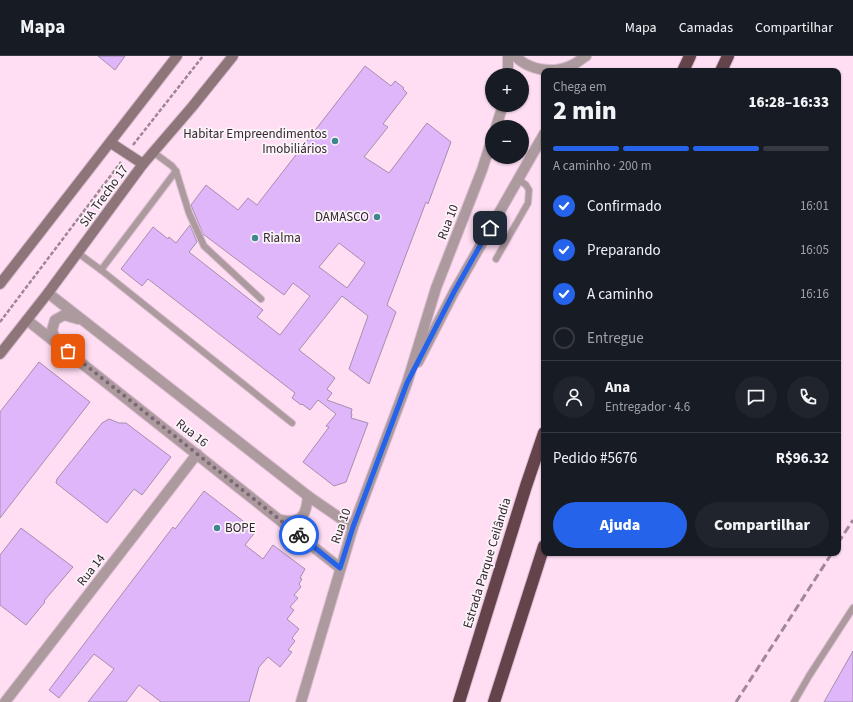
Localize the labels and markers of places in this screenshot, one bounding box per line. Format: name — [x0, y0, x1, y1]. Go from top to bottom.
place label: Habitar Empreendimentos Imobiliários — [183, 125, 328, 158]
marker: Habitar Empreendimentos Imobiliários — [330, 136, 340, 146]
place label: DAMASCO — [315, 208, 369, 226]
pin — [473, 211, 507, 245]
marker: DAMASCO — [372, 212, 382, 222]
place label: Rialma — [263, 229, 301, 247]
marker: Rialma — [250, 233, 260, 243]
pin — [51, 334, 85, 368]
place label: BOPE — [225, 519, 256, 537]
marker: BOPE — [212, 523, 222, 533]

